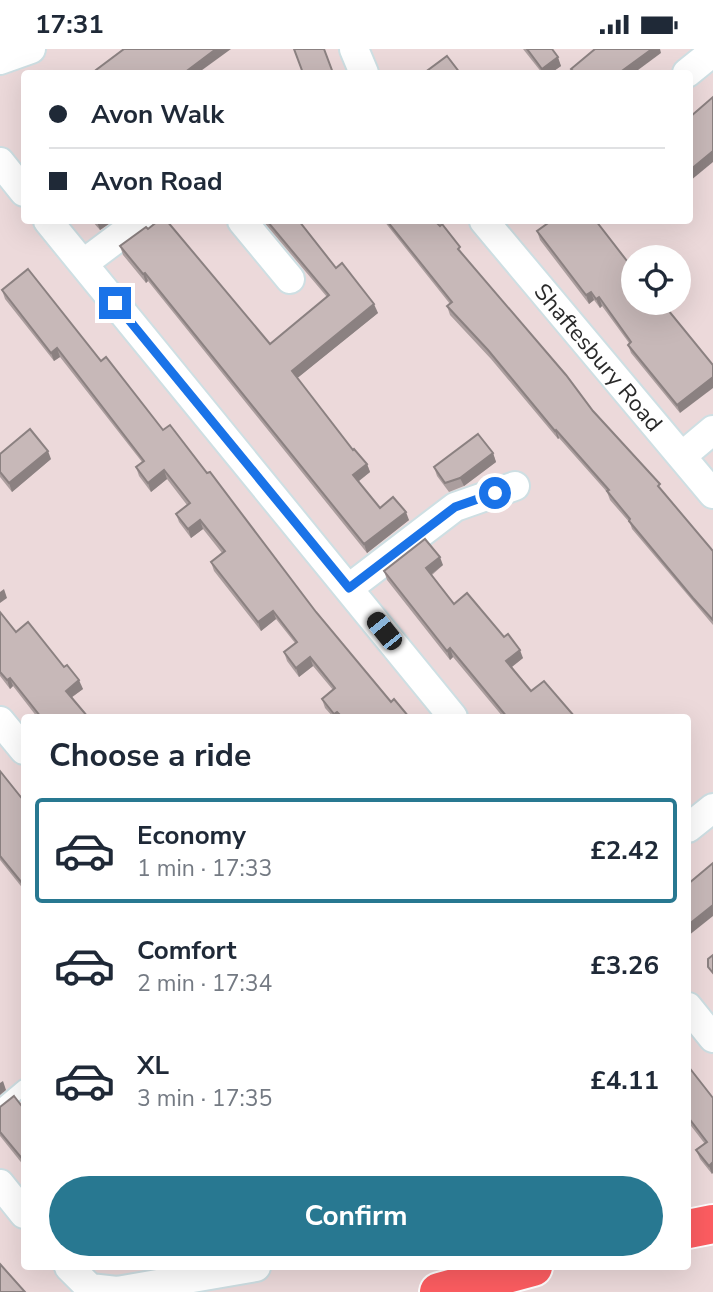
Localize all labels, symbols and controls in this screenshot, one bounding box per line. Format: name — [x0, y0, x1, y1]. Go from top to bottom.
text: 17:31 — [35, 7, 104, 42]
text: Avon Walk — [91, 97, 224, 132]
text: Avon Road — [91, 164, 223, 199]
map controls — [621, 245, 691, 315]
button: locate — [621, 245, 691, 315]
street label: Shaftesbury Road — [527, 277, 670, 438]
route end — [99, 287, 131, 319]
route start — [479, 477, 511, 509]
car — [363, 608, 406, 654]
text: Choose a ride — [49, 734, 251, 777]
text: Economy — [137, 818, 246, 853]
icon: car — [53, 819, 116, 882]
text: £2.42 — [590, 833, 659, 868]
text: 1 min · 17:33 — [137, 853, 272, 884]
text: Comfort — [137, 933, 237, 968]
icon: car — [53, 934, 116, 997]
text: £3.26 — [590, 948, 659, 983]
text: 2 min · 17:34 — [137, 968, 272, 999]
text: XL — [137, 1048, 169, 1083]
icon: car — [53, 1049, 116, 1112]
text: £4.11 — [590, 1063, 659, 1098]
text: 3 min · 17:35 — [137, 1083, 272, 1114]
button: Confirm — [49, 1176, 663, 1256]

